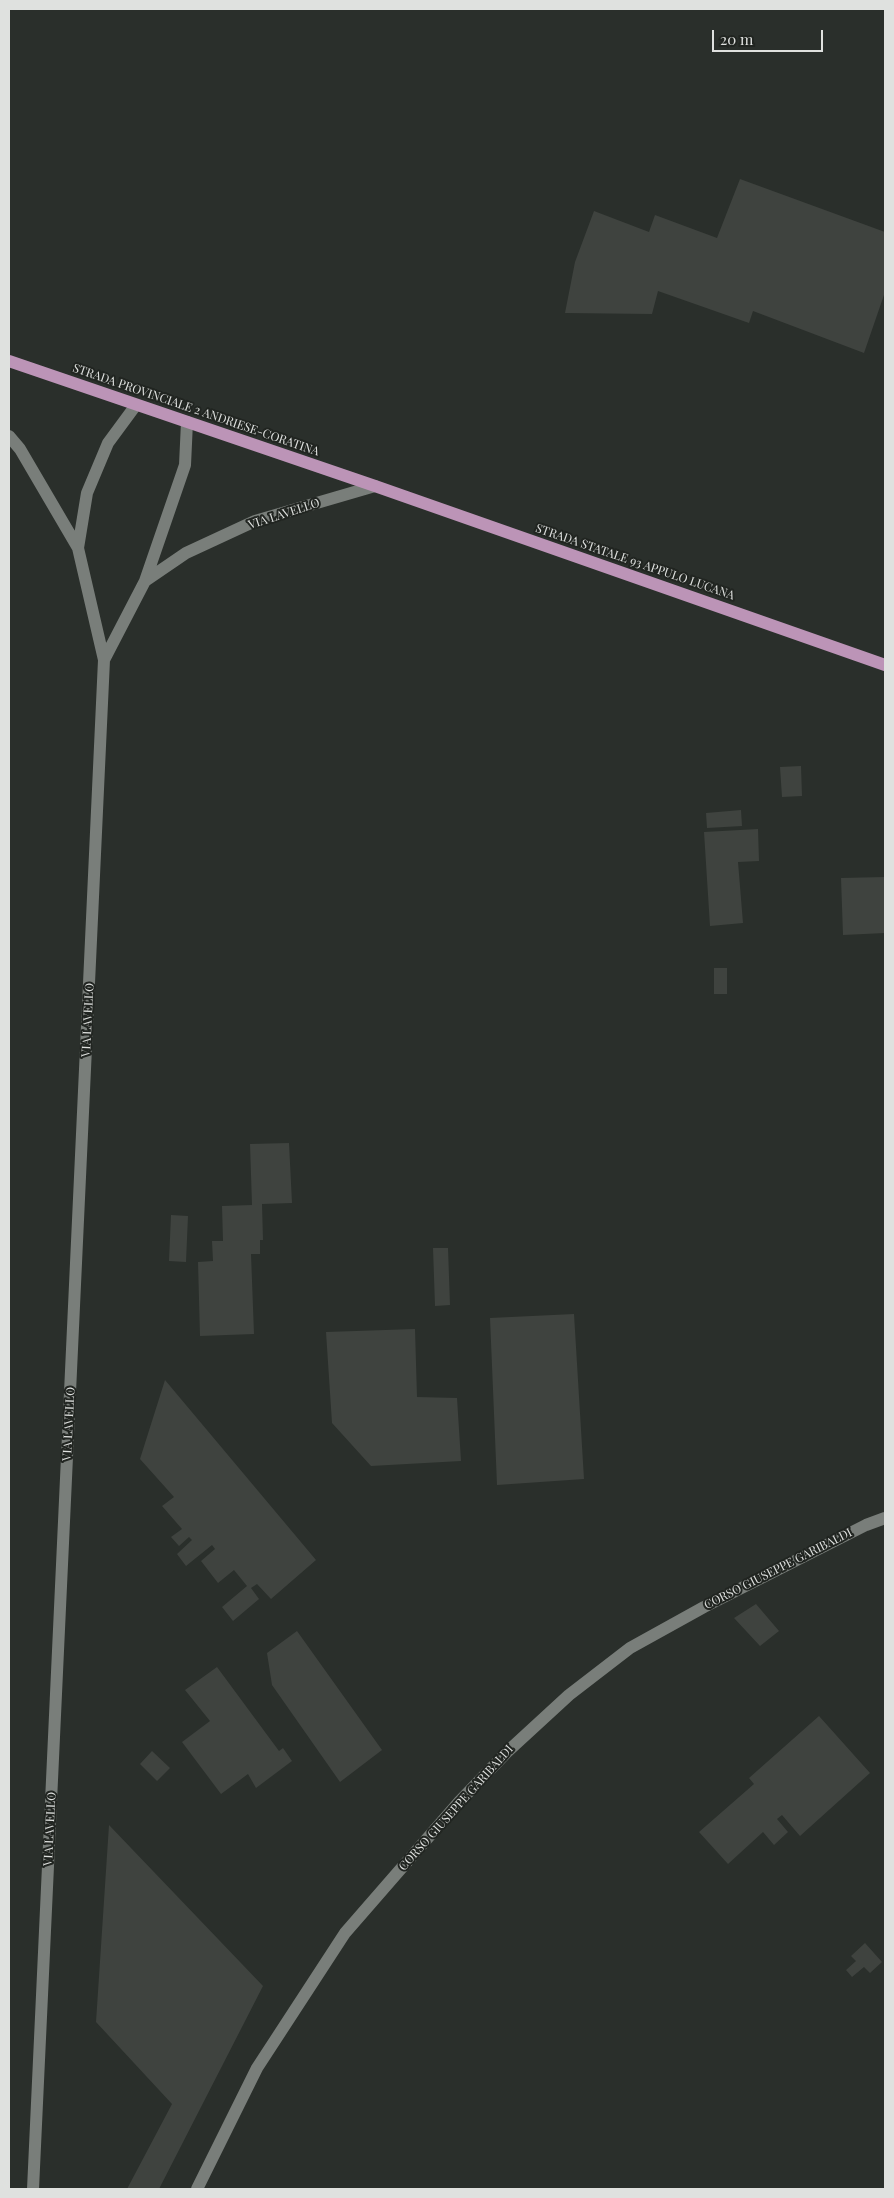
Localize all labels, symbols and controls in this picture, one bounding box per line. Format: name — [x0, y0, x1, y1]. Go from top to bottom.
scale bar — [714, 20, 825, 52]
text: 20 m — [720, 29, 753, 49]
street label: STRADA PROVINCIALE 2 ANDRIESE-CORATINA — [71, 361, 321, 459]
street label: VIA LAVELLO — [247, 496, 321, 532]
street label: STRADA STATALE 93 APPULO LUCANA — [534, 521, 736, 603]
street label: VIA LAVELLO — [79, 983, 97, 1057]
street label: VIA LAVELLO — [60, 1387, 78, 1461]
street label: CORSO GIUSEPPE GARIBALDI — [702, 1525, 854, 1613]
street label: CORSO GIUSEPPE GARIBALDI — [396, 1742, 516, 1874]
street label: VIA LAVELLO — [41, 1792, 59, 1866]

